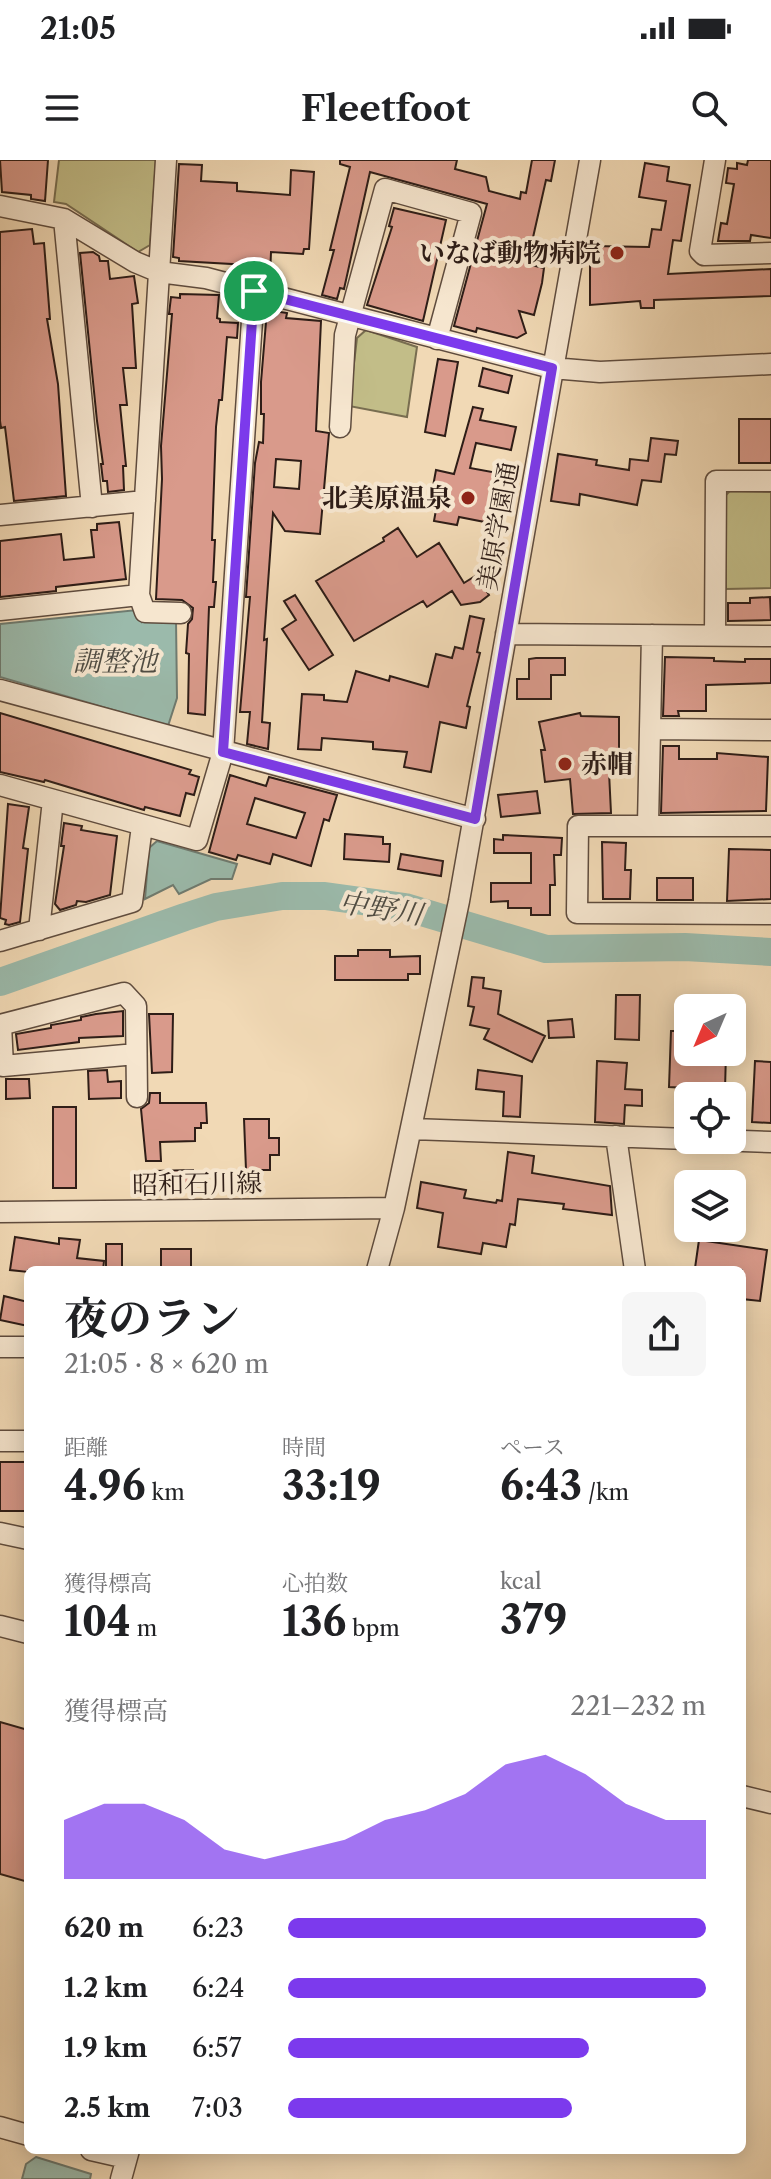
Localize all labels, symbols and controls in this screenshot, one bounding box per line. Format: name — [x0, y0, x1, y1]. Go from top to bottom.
text: 21:05 — [40, 10, 116, 47]
icon: menu — [40, 86, 84, 130]
text: Fleetfoot — [301, 86, 470, 130]
icon: search — [687, 86, 731, 130]
place label: いなば動物病院 — [419, 237, 601, 269]
marker: いなば動物病院 — [608, 244, 626, 262]
pin — [220, 257, 288, 325]
icon: arrive — [232, 269, 276, 313]
street label: 美原学園通 — [471, 459, 525, 593]
place label: 北美原温泉 — [322, 482, 452, 514]
marker: 北美原温泉 — [459, 489, 477, 507]
water label: 調整池 — [73, 644, 160, 678]
place label: 赤帽 — [581, 748, 633, 780]
marker: 赤帽 — [556, 755, 574, 773]
water label: 中野川 — [337, 885, 428, 932]
north arrow — [674, 994, 746, 1066]
map controls — [674, 994, 746, 1242]
button: locate — [674, 1082, 746, 1154]
street label: 昭和石川線 — [132, 1167, 262, 1201]
button: layers — [674, 1170, 746, 1242]
text: 夜のラン — [64, 1291, 240, 1345]
button: share — [622, 1292, 706, 1376]
text: 21:05 · 8 × 620 m — [64, 1348, 269, 1380]
text: 距離 — [64, 1434, 108, 1461]
text: 時間 — [282, 1434, 326, 1461]
text: ペース — [500, 1434, 565, 1461]
text: 4.96 — [64, 1461, 146, 1510]
text: 33:19 — [282, 1461, 381, 1510]
text: 6:43 — [500, 1461, 582, 1510]
text: km — [146, 1479, 185, 1506]
text: /km — [582, 1479, 629, 1506]
text: kcal — [500, 1568, 542, 1595]
text: 獲得標高 — [64, 1570, 152, 1597]
text: 心拍数 — [282, 1570, 348, 1597]
text: 379 — [500, 1595, 567, 1644]
text: 104 — [64, 1597, 131, 1646]
text: 136 — [282, 1597, 347, 1646]
text: m — [131, 1615, 157, 1642]
text: bpm — [347, 1615, 400, 1642]
text: 221–232 m — [570, 1690, 706, 1722]
text: 獲得標高 — [64, 1695, 168, 1727]
text: 620 m — [64, 1912, 144, 1944]
text: 6:23 — [192, 1912, 244, 1944]
text: 1.2 km — [64, 1972, 148, 2004]
text: 6:24 — [192, 1972, 245, 2004]
text: 1.9 km — [64, 2032, 147, 2064]
text: 6:57 — [192, 2032, 241, 2064]
text: 2.5 km — [64, 2092, 150, 2124]
text: 7:03 — [192, 2092, 243, 2124]

